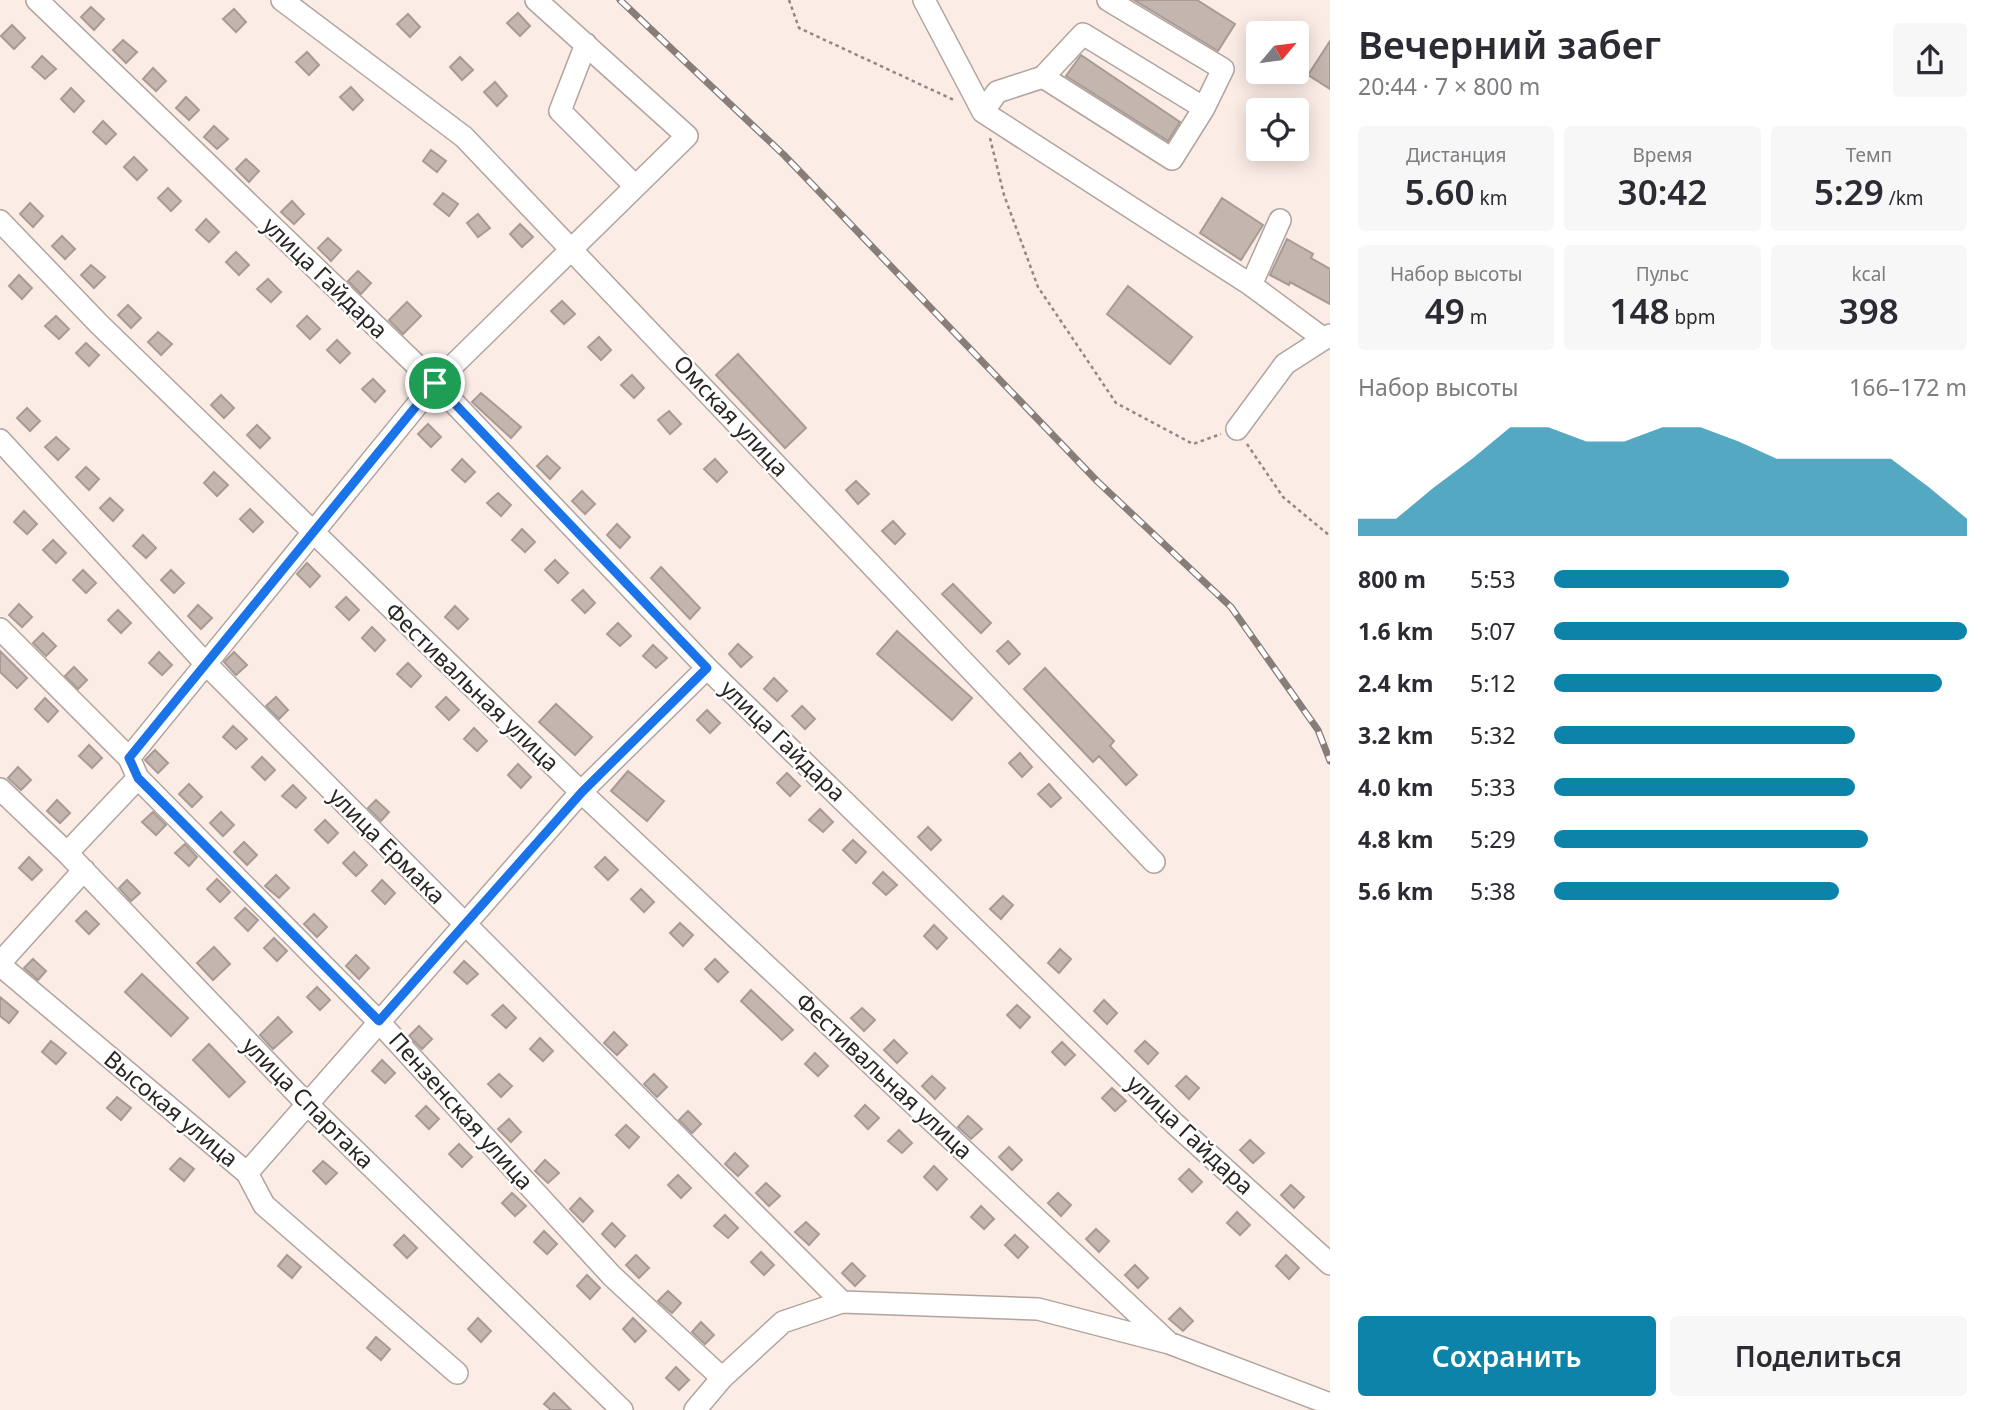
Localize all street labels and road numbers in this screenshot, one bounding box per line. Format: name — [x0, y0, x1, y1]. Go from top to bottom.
street label: улица Гайдара — [256, 209, 395, 345]
street label: Омская улица — [667, 348, 796, 483]
street label: Фестивальная улица — [379, 595, 567, 778]
street label: улица Гайдара — [714, 672, 853, 808]
street label: улица Ермака — [322, 780, 453, 911]
street label: Фестивальная улица — [789, 985, 980, 1166]
street label: Пензенская улица — [382, 1025, 541, 1196]
street label: улица Спартака — [236, 1029, 382, 1175]
street label: Высокая улица — [98, 1043, 246, 1174]
street label: улица Гайдара — [1120, 1067, 1261, 1201]

